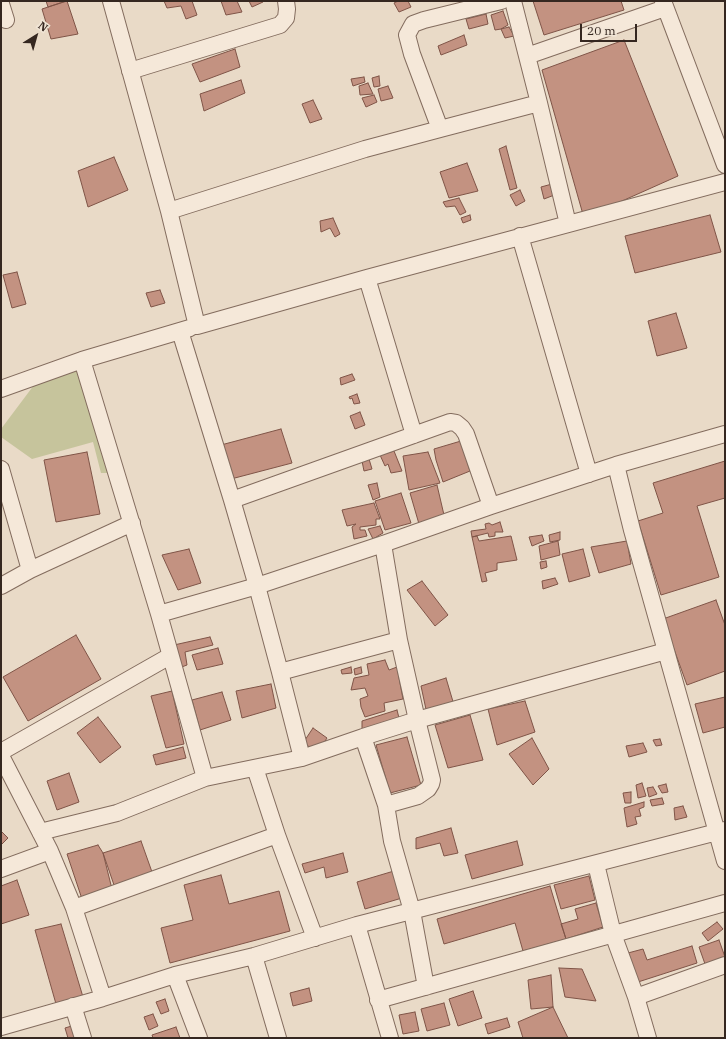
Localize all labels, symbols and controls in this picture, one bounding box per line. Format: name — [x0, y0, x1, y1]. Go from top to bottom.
north arrow — [16, 16, 56, 56]
scale bar — [582, 16, 639, 42]
text: N — [36, 18, 51, 35]
text: 20 m — [587, 23, 616, 38]

